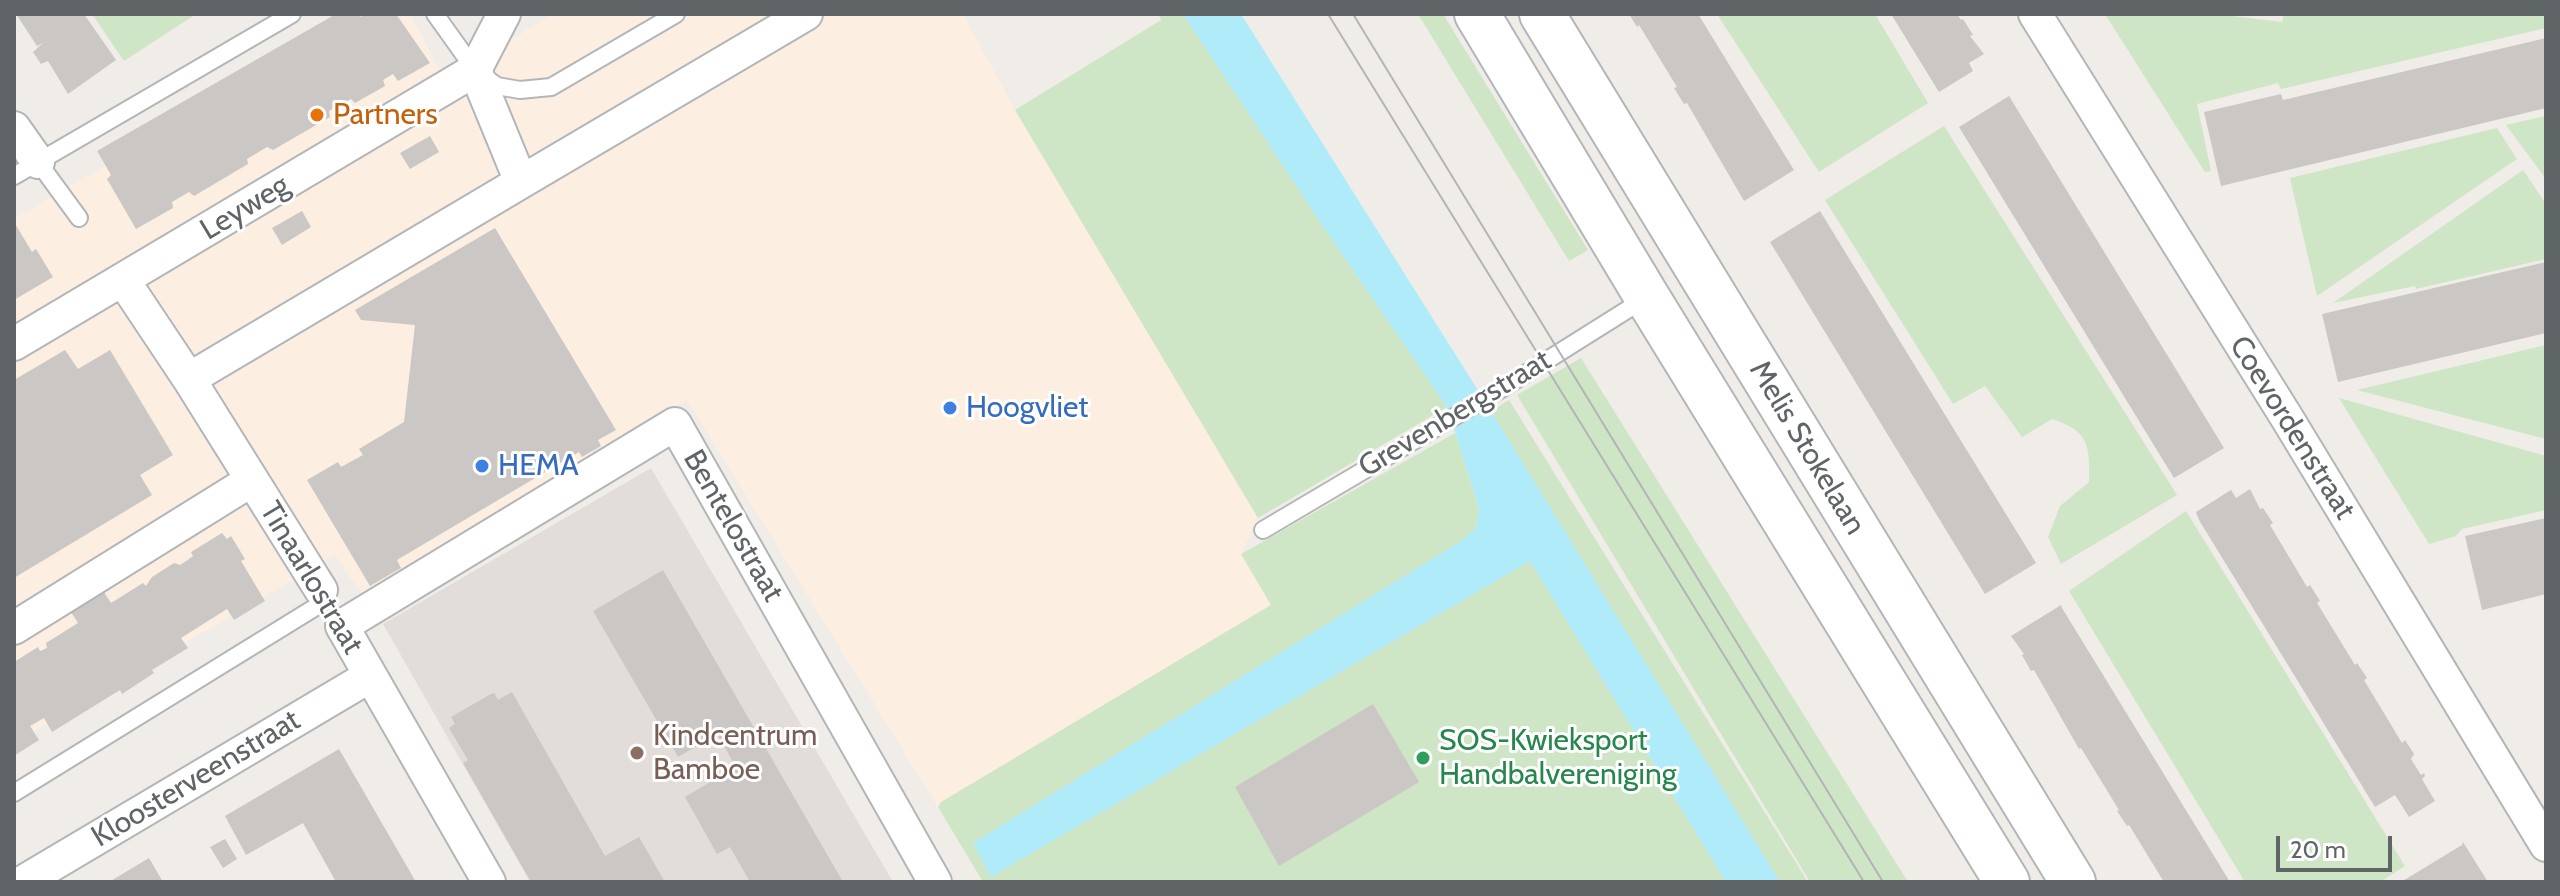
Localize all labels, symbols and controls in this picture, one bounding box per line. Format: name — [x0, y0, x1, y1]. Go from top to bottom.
place label: Partners — [333, 97, 438, 133]
marker: Partners — [308, 106, 326, 124]
street label: Leyweg — [194, 168, 296, 248]
street label: Coevordenstraat — [2221, 330, 2363, 526]
street label: Grevenbergstraat — [1352, 343, 1558, 485]
street label: Melis Stokelaan — [1741, 355, 1873, 541]
place label: Hoogvliet — [966, 390, 1088, 426]
marker: Hoogvliet — [941, 399, 959, 417]
street label: Bentelostraat — [675, 444, 791, 608]
place label: HEMA — [498, 448, 579, 484]
marker: HEMA — [473, 457, 491, 475]
street label: Tinaarlostraat — [252, 495, 370, 661]
street label: Kloosterveenstraat — [85, 703, 307, 855]
place label: Kindcentrum Bamboe — [653, 718, 817, 788]
place label: SOS-Kwieksport Handbalvereniging — [1439, 723, 1677, 794]
marker: Kindcentrum Bamboe — [628, 744, 646, 762]
marker: SOS-Kwieksport Handbalvereniging — [1414, 749, 1432, 767]
scale bar — [2280, 820, 2396, 870]
text: 20 m — [2290, 835, 2346, 864]

